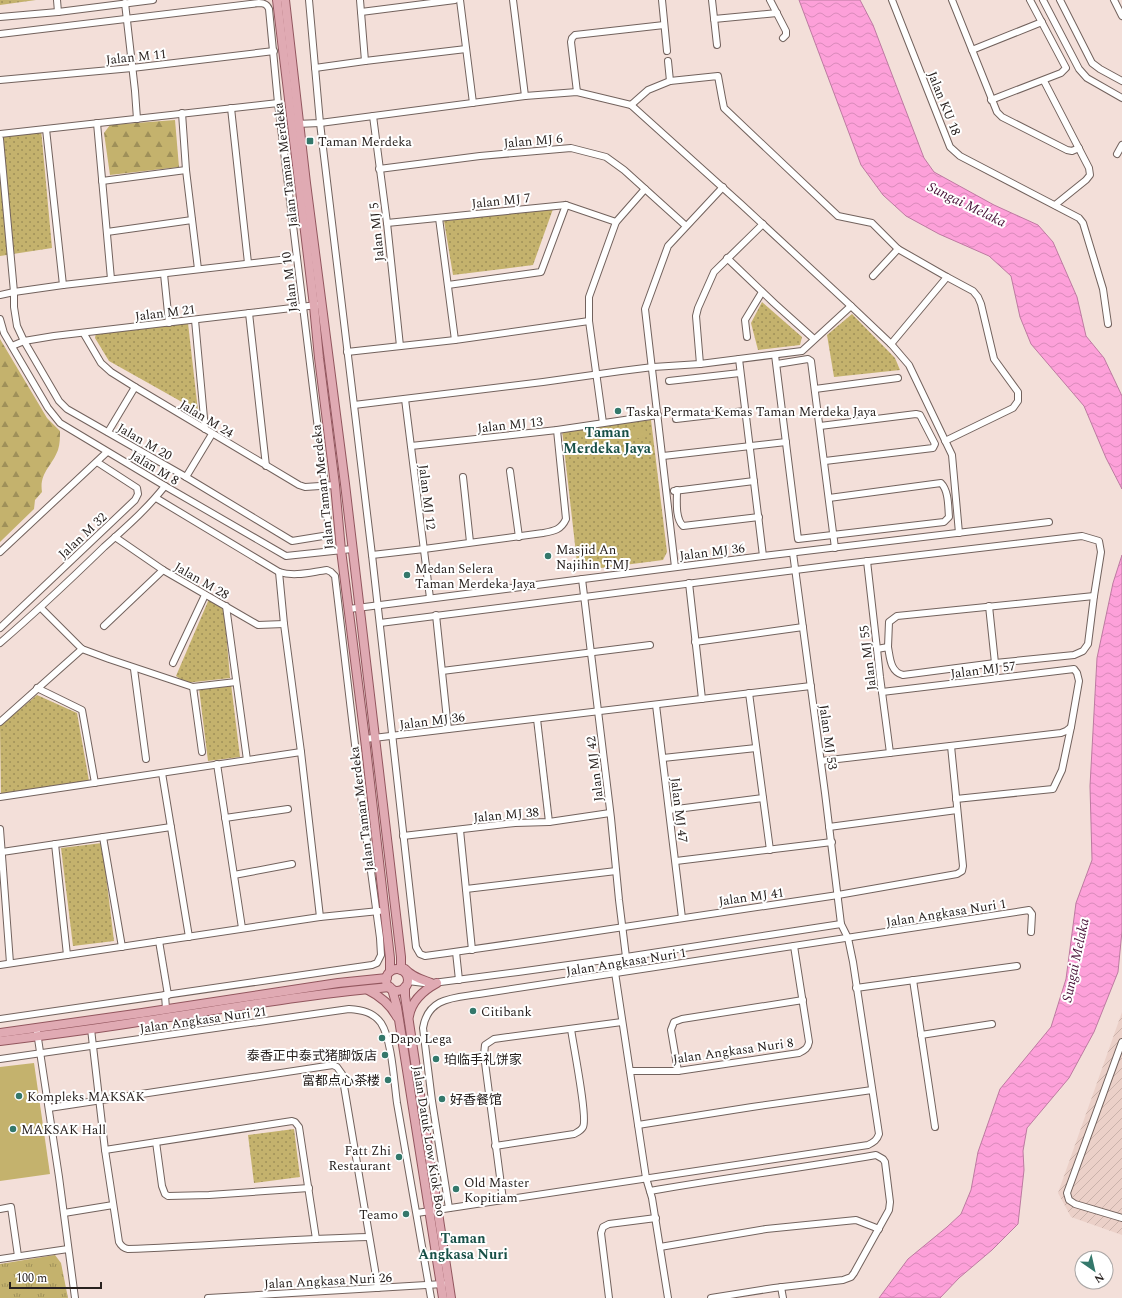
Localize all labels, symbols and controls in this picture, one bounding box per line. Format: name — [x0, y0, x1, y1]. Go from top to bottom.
street label: Jalan M 11 — [105, 44, 167, 70]
street label: Jalan KU 18 — [922, 68, 966, 139]
street label: Jalan Taman Merdeka — [268, 101, 304, 229]
street label: Jalan MJ 6 — [503, 128, 564, 154]
place label: Taman Merdeka — [318, 132, 412, 152]
marker: Taman Merdeka — [305, 136, 315, 146]
water label: Sungai Melaka — [924, 176, 1010, 233]
street label: Jalan MJ 7 — [471, 188, 532, 214]
street label: Jalan MJ 5 — [364, 201, 390, 262]
street label: Jalan M 10 — [276, 250, 304, 313]
street label: Jalan M 21 — [134, 299, 196, 327]
street label: Jalan M 24 — [175, 395, 238, 443]
place label: Taska Permata Kemas Taman Merdeka Jaya — [626, 402, 877, 422]
marker: Taska Permata Kemas Taman Merdeka Jaya — [613, 406, 623, 416]
street label: Jalan MJ 13 — [476, 412, 544, 438]
street label: Jalan M 20 — [113, 418, 176, 466]
district label: Taman Merdeka Jaya — [563, 422, 652, 459]
street label: Jalan Taman Merdeka — [306, 423, 340, 550]
street label: Jalan M 8 — [126, 445, 183, 490]
street label: Jalan MJ 12 — [413, 463, 441, 531]
street label: Jalan M 32 — [54, 508, 112, 564]
street label: Jalan MJ 36 — [678, 538, 746, 566]
place label: Masjid An Najihin TMJ — [556, 540, 629, 575]
marker: Masjid An Najihin TMJ — [543, 551, 553, 561]
street label: Jalan M 28 — [170, 557, 233, 605]
place label: Medan Selera Taman Merdeka Jaya — [415, 559, 536, 594]
marker: Medan Selera Taman Merdeka Jaya — [402, 570, 412, 580]
street label: Jalan MJ 55 — [854, 624, 882, 692]
street label: Jalan MJ 57 — [949, 656, 1017, 684]
street label: Jalan MJ 53 — [814, 703, 843, 772]
street label: Jalan MJ 36 — [398, 707, 466, 735]
street label: Jalan MJ 42 — [581, 735, 609, 803]
street label: Jalan Taman Merdeka — [344, 745, 380, 873]
street label: Jalan MJ 47 — [665, 776, 693, 844]
street label: Jalan MJ 38 — [472, 802, 540, 828]
street label: Jalan MJ 41 — [717, 883, 785, 911]
street label: Jalan Angkasa Nuri 1 — [885, 894, 1008, 932]
water label: Sungai Melaka — [1056, 916, 1095, 1004]
street label: Jalan Angkasa Nuri 1 — [565, 943, 688, 981]
street label: Jalan Angkasa Nuri 21 — [138, 1001, 268, 1039]
place label: Citibank — [481, 1002, 532, 1022]
marker: Citibank — [468, 1006, 478, 1016]
place label: Dapo Lega — [390, 1029, 453, 1049]
marker: Dapo Lega — [377, 1033, 387, 1043]
street label: Jalan Angkasa Nuri 8 — [672, 1033, 795, 1069]
place label: 泰香正中泰式猪脚饭店 — [247, 1046, 377, 1066]
marker: 泰香正中泰式猪脚饭店 — [380, 1050, 390, 1060]
place label: 珀临手礼饼家 — [444, 1050, 522, 1070]
marker: 珀临手礼饼家 — [431, 1054, 441, 1064]
street label: Jalan Datuk Low Kiok Boo — [407, 1064, 451, 1218]
place label: 富都点心茶楼 — [302, 1071, 380, 1091]
marker: 富都点心茶楼 — [383, 1075, 393, 1085]
place label: Kompleks MAKSAK — [27, 1087, 146, 1107]
place label: 好香餐馆 — [450, 1090, 502, 1110]
marker: Kompleks MAKSAK — [14, 1091, 24, 1101]
marker: 好香餐馆 — [437, 1094, 447, 1104]
place label: MAKSAK Hall — [21, 1120, 106, 1140]
marker: MAKSAK Hall — [8, 1124, 18, 1134]
place label: Fatt Zhi Restaurant — [329, 1141, 391, 1176]
marker: Fatt Zhi Restaurant — [394, 1152, 404, 1162]
place label: Old Master Kopitiam — [464, 1173, 529, 1208]
marker: Old Master Kopitiam — [451, 1184, 461, 1194]
place label: Teamo — [359, 1205, 398, 1225]
marker: Teamo — [401, 1209, 411, 1219]
district label: Taman Angkasa Nuri — [418, 1228, 508, 1265]
north arrow — [1074, 1250, 1114, 1290]
scale bar — [10, 1264, 101, 1290]
street label: Jalan Angkasa Nuri 26 — [264, 1268, 393, 1294]
text: N — [1091, 1268, 1108, 1287]
text: 100 m — [16, 1269, 47, 1288]

